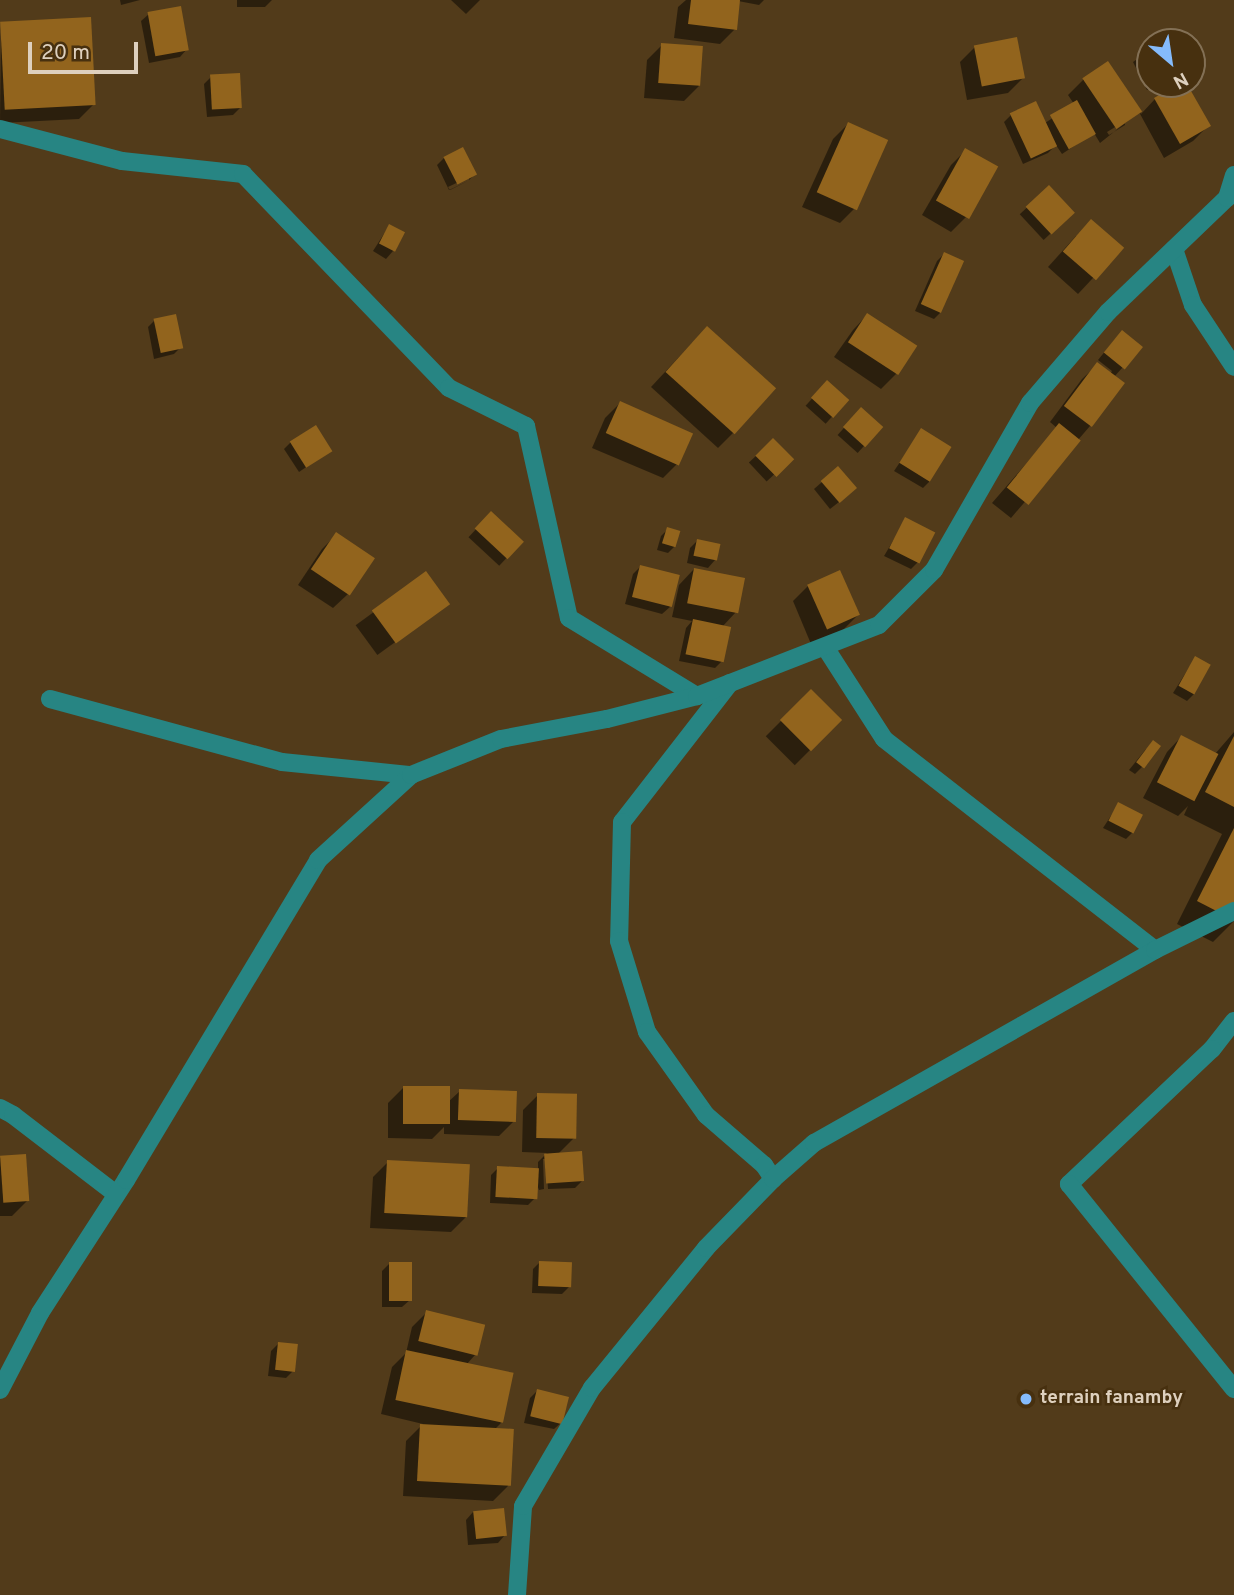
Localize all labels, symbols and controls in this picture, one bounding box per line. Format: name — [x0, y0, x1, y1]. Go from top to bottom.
scale bar — [32, 28, 142, 72]
north arrow — [1136, 28, 1206, 98]
text: 20 m — [41, 40, 90, 67]
text: N — [1168, 66, 1192, 93]
place label: terrain fanamby — [1040, 1388, 1183, 1410]
marker: terrain fanamby — [1018, 1391, 1034, 1407]

